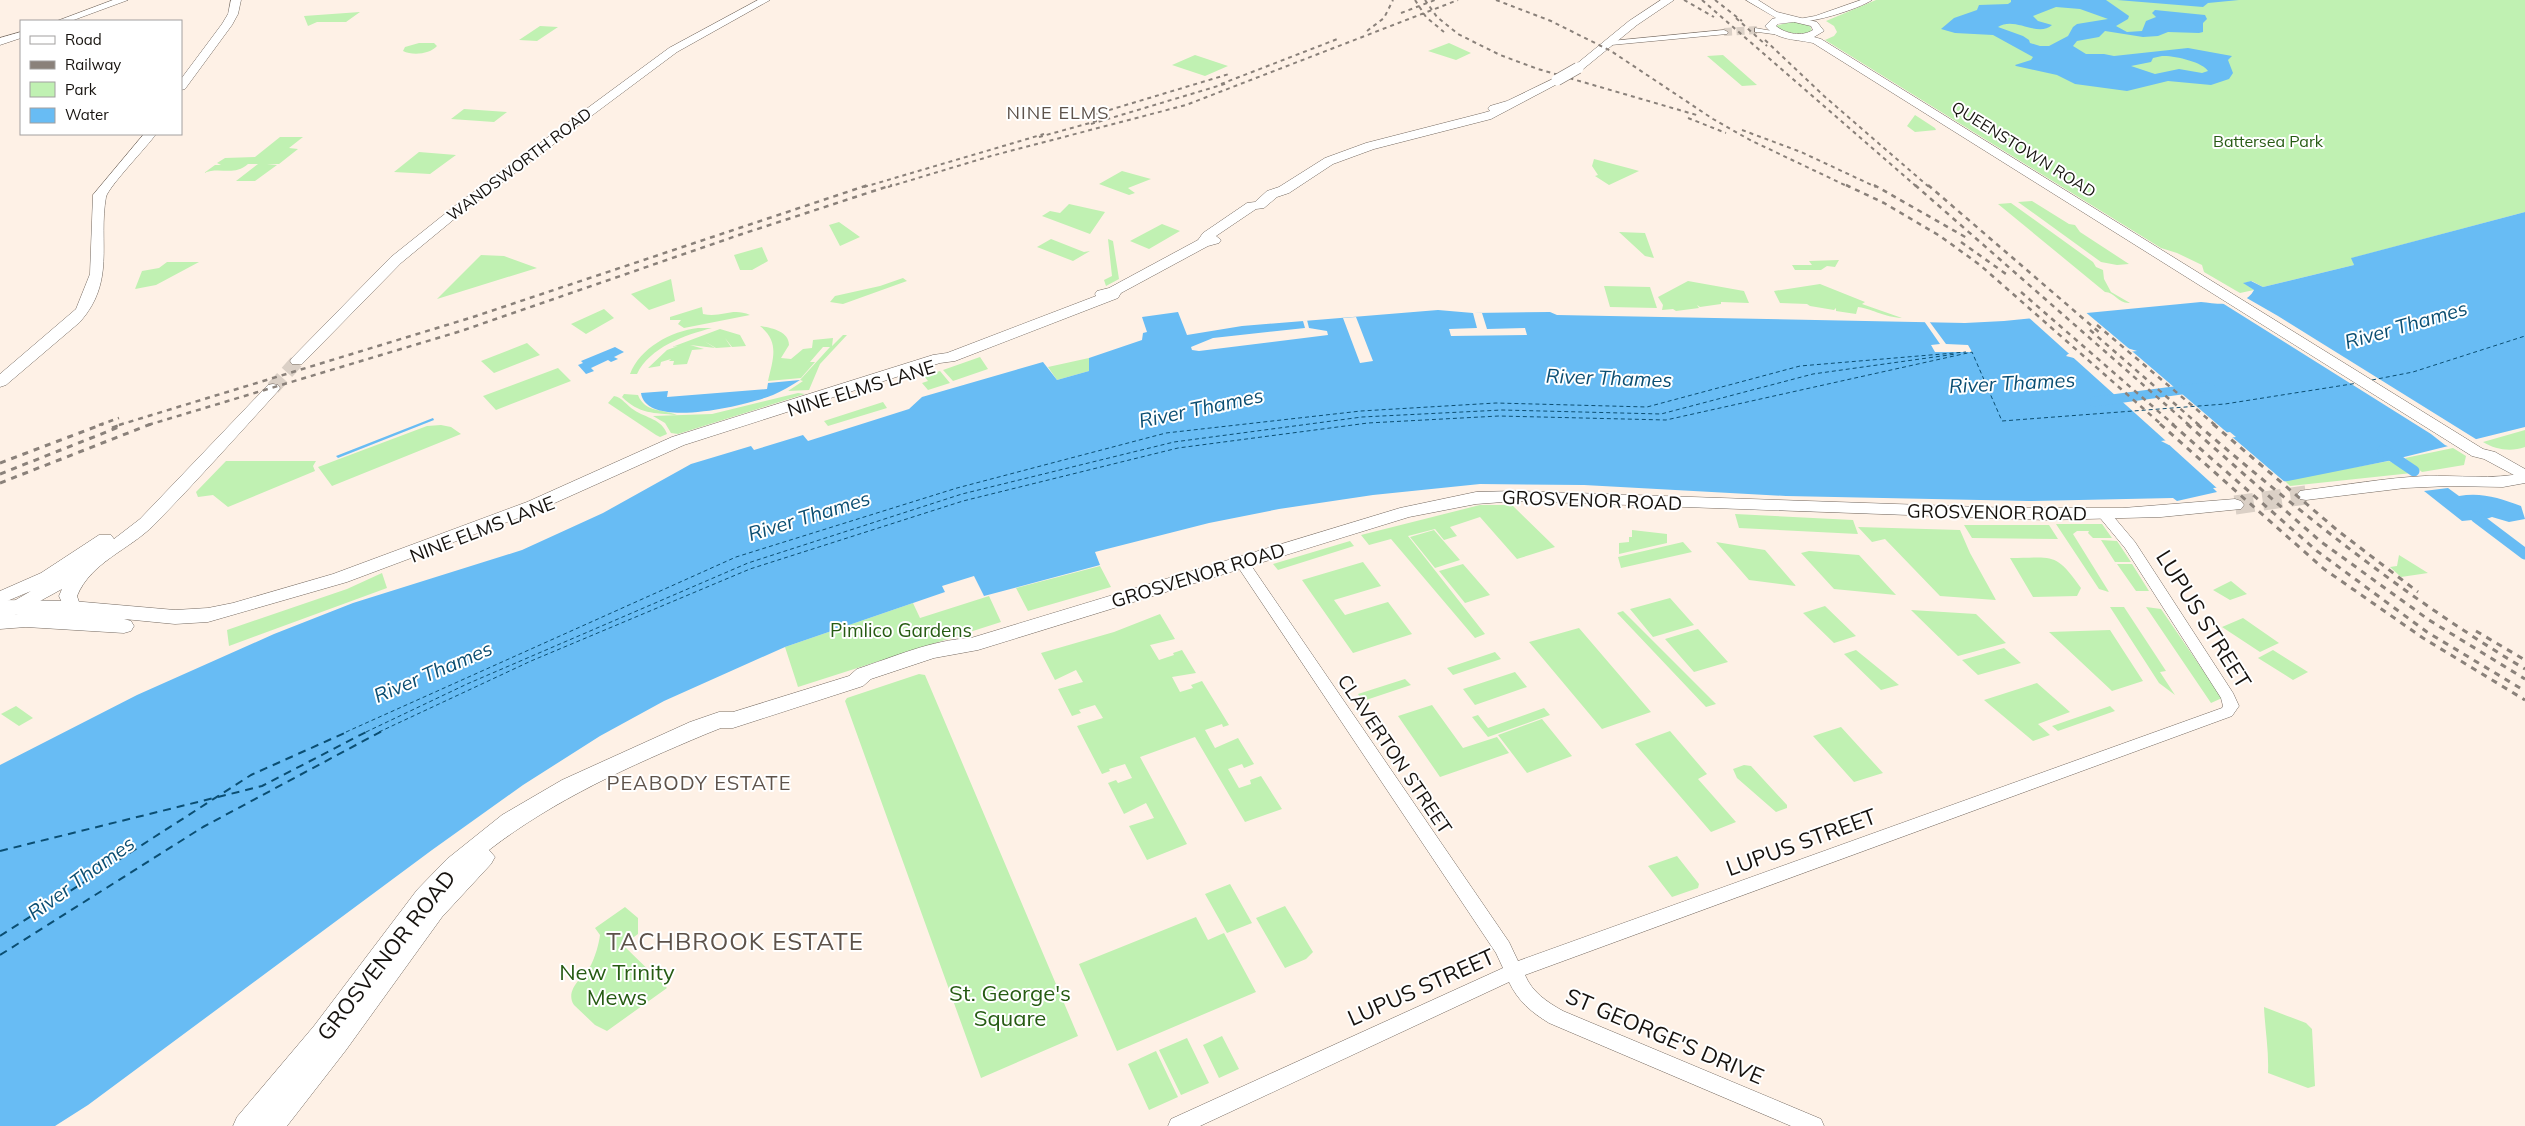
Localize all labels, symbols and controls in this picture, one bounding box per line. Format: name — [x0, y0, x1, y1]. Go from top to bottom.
legend — [20, 20, 182, 135]
text: Road — [65, 30, 102, 49]
text: Railway — [65, 55, 121, 74]
text: Park — [65, 80, 97, 99]
street label: QUEENSTOWN ROAD — [1948, 96, 2100, 202]
district label: NINE ELMS — [1007, 101, 1109, 124]
street label: WANDSWORTH ROAD — [443, 103, 595, 225]
text: Water — [65, 105, 109, 124]
park label: Battersea Park — [2213, 131, 2324, 151]
water label: River Thames — [2342, 295, 2470, 354]
street label: NINE ELMS LANE — [784, 354, 938, 422]
water label: River Thames — [1545, 363, 1673, 392]
water label: River Thames — [1948, 367, 2076, 398]
water label: River Thames — [1136, 382, 1265, 433]
water label: River Thames — [745, 485, 873, 546]
street label: GROSVENOR ROAD — [1501, 485, 1683, 515]
street label: NINE ELMS LANE — [406, 490, 558, 568]
street label: GROSVENOR ROAD — [1907, 498, 2087, 526]
street label: GROSVENOR ROAD — [1108, 537, 1288, 613]
street label: LUPUS STREET — [2150, 545, 2258, 693]
park label: Pimlico Gardens — [830, 618, 972, 642]
water label: River Thames — [370, 635, 496, 708]
street label: CLAVERTON STREET — [1333, 670, 1458, 839]
district label: PEABODY ESTATE — [607, 770, 791, 795]
street label: LUPUS STREET — [1722, 802, 1880, 882]
water label: River Thames — [22, 830, 139, 925]
street label: GROSVENOR ROAD — [311, 864, 461, 1046]
district label: TACHBROOK ESTATE — [606, 926, 864, 956]
street label: LUPUS STREET — [1343, 942, 1499, 1032]
park label: New Trinity Mews — [559, 958, 675, 1011]
park label: St. George's Square — [949, 979, 1071, 1032]
street label: ST GEORGE'S DRIVE — [1562, 982, 1768, 1090]

